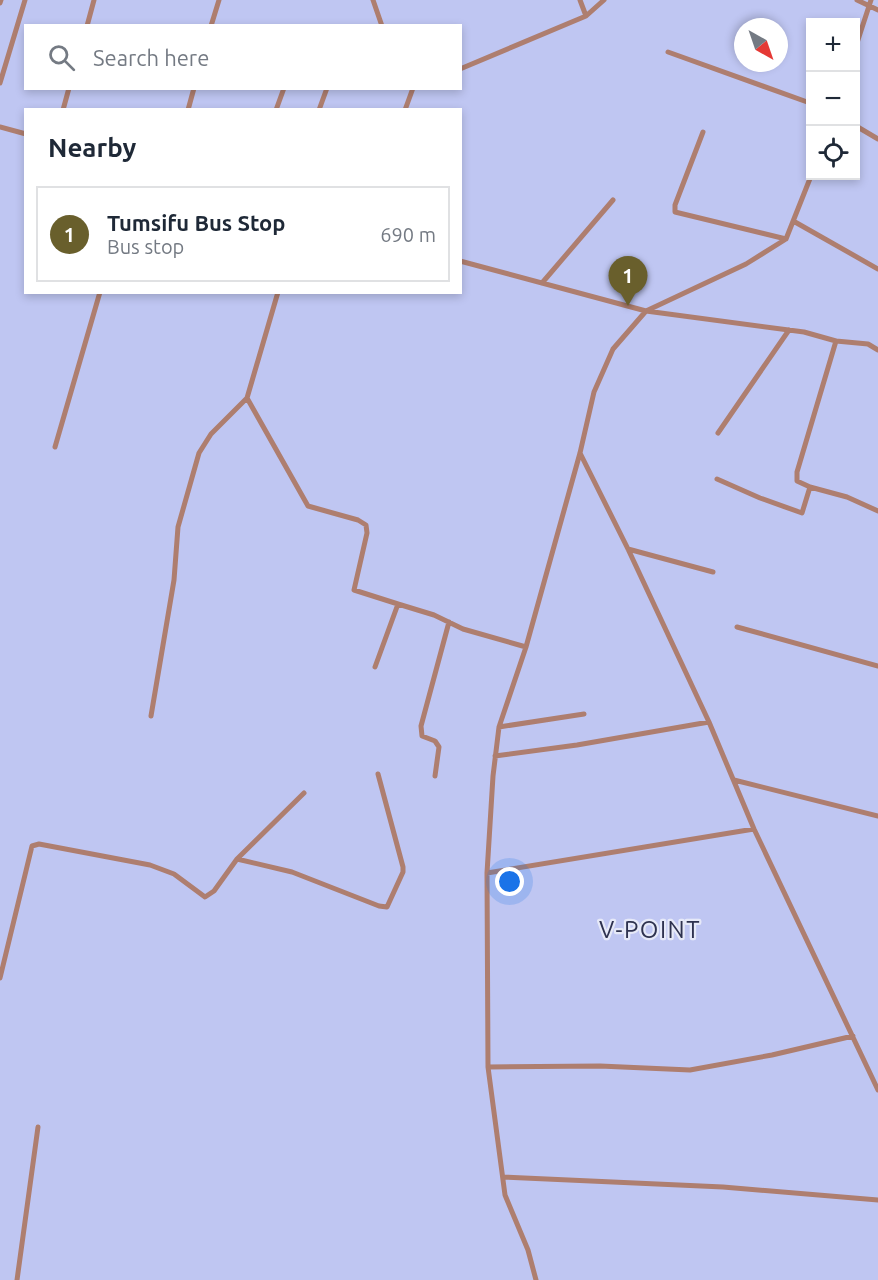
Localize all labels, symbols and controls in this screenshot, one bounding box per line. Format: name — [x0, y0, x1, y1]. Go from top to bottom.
north arrow — [734, 18, 788, 72]
map controls — [806, 18, 860, 180]
button: + — [806, 18, 860, 72]
search box — [24, 24, 462, 90]
icon: search — [45, 41, 78, 74]
text: Search here — [93, 45, 209, 70]
button: − — [806, 72, 860, 126]
button: locate — [806, 126, 860, 180]
text: Nearby — [48, 133, 136, 162]
text: Tumsifu Bus Stop — [107, 210, 286, 235]
text: 1 — [64, 223, 75, 246]
text: 690 m — [380, 223, 436, 246]
text: Bus stop — [107, 235, 184, 258]
pin: 1 — [608, 256, 648, 306]
your location — [495, 867, 524, 896]
district label: V-POINT — [599, 916, 701, 943]

